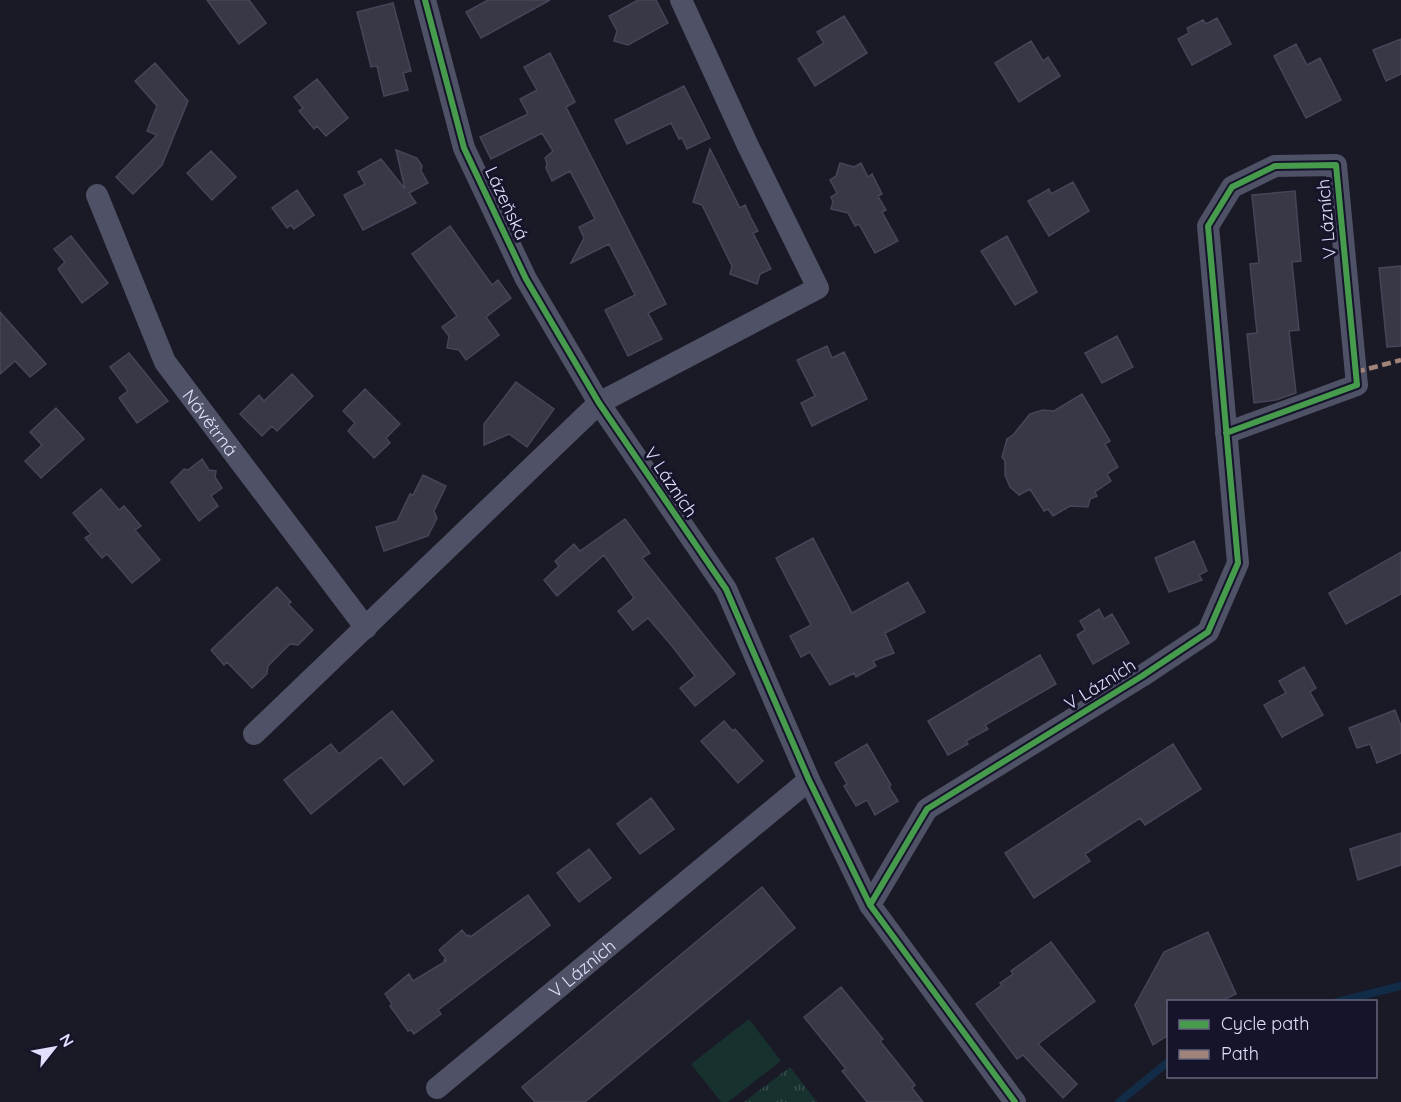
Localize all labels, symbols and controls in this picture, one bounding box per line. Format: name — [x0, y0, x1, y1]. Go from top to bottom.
street label: Lázeňská — [480, 163, 534, 243]
street label: V Lázních — [1311, 178, 1341, 260]
street label: Návětrná — [178, 384, 243, 460]
street label: V Lázních — [639, 442, 703, 522]
street label: V Lázních — [1060, 653, 1140, 715]
street label: V Lázních — [544, 934, 620, 1002]
legend — [1167, 1000, 1377, 1078]
text: Cycle path — [1221, 1012, 1309, 1035]
north arrow — [24, 1018, 84, 1078]
text: N — [55, 1030, 78, 1050]
text: Path — [1221, 1042, 1259, 1065]

